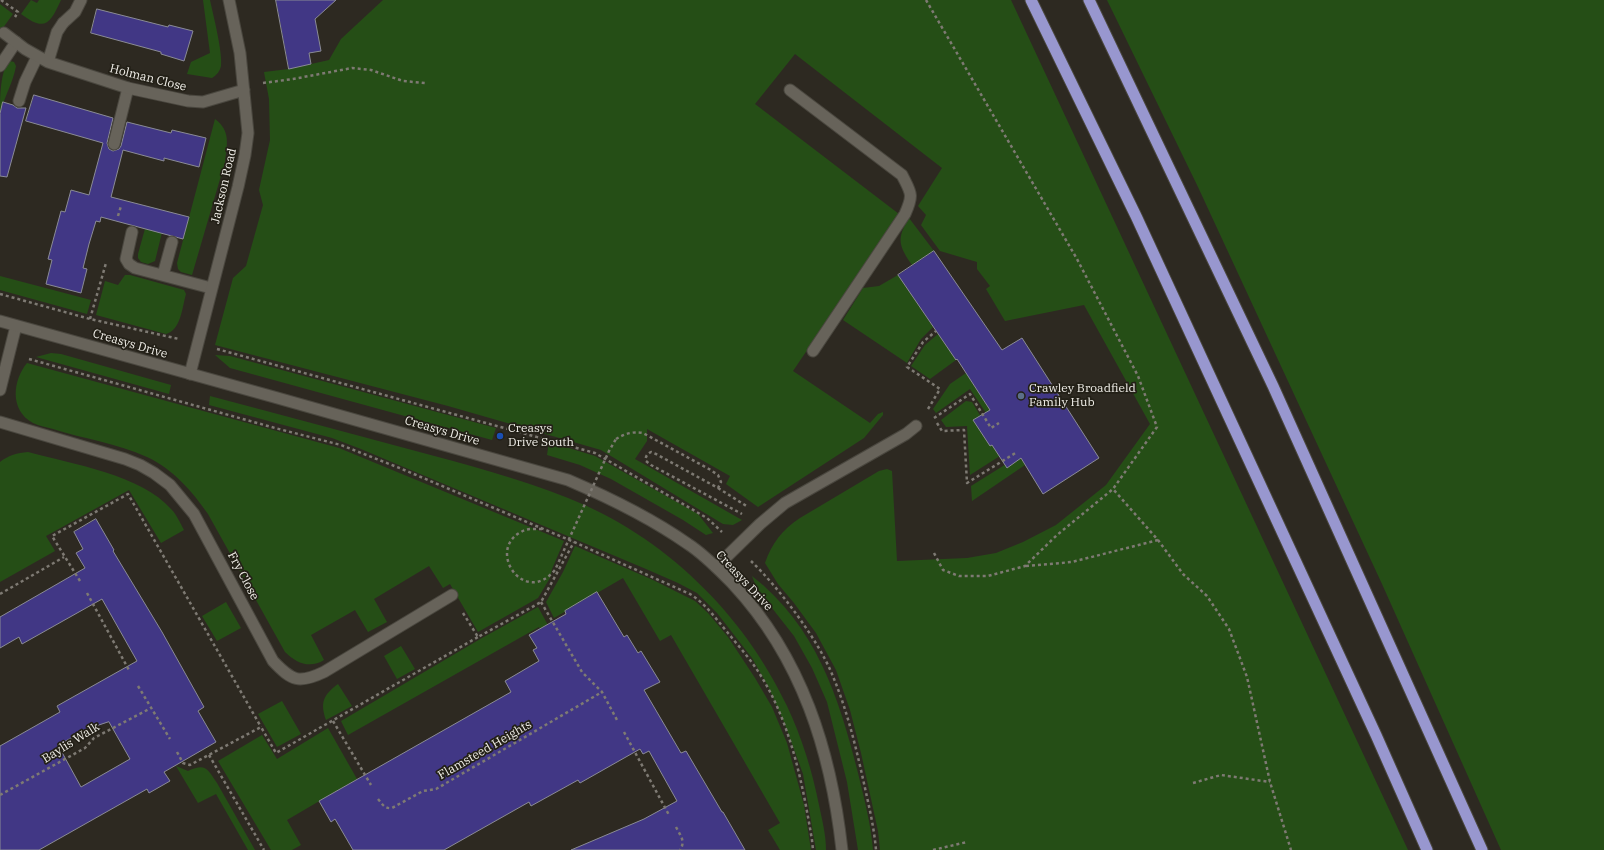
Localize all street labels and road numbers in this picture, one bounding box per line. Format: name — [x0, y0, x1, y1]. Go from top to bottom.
street label: Holman Close — [108, 61, 188, 95]
street label: Jackson Road — [208, 147, 240, 225]
street label: Creasys Drive — [91, 326, 169, 362]
street label: Creasys Drive — [403, 413, 481, 449]
street label: Creasys Drive — [712, 548, 776, 614]
street label: Fry Close — [224, 549, 262, 603]
street label: Flamsteed Heights — [436, 717, 534, 783]
street label: Baylis Walk — [40, 720, 102, 766]

